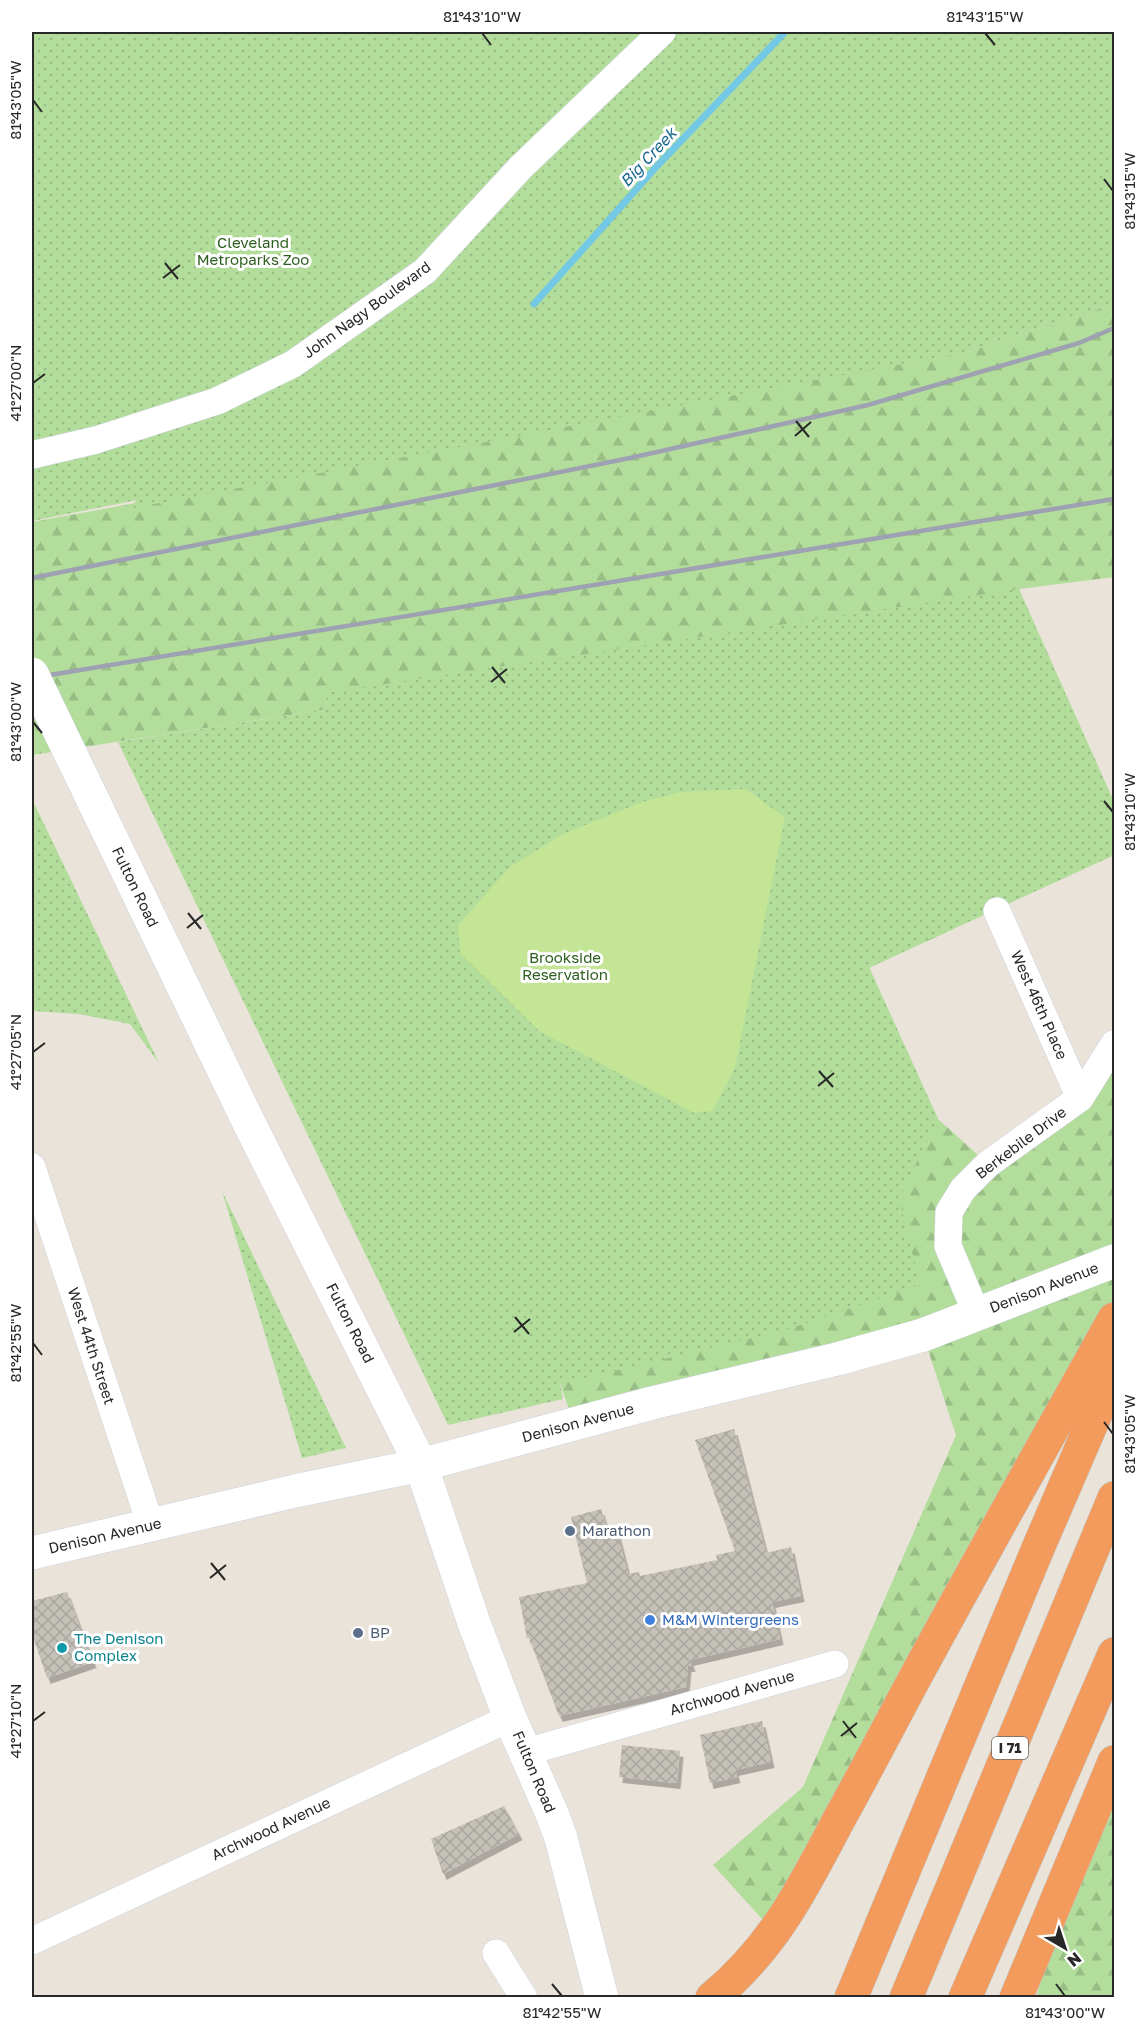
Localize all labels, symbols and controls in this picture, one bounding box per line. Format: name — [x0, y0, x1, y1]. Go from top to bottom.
text: 81°43'10"W — [443, 7, 521, 25]
text: 81°43'15"W — [946, 7, 1024, 25]
text: 81°43'05"W — [6, 60, 24, 140]
water label: Big Creek — [616, 122, 682, 191]
text: 81°43'15"W — [1120, 152, 1138, 230]
park label: Cleveland Metroparks Zoo — [197, 233, 309, 268]
street label: John Nagy Boulevard — [299, 257, 434, 362]
text: 41°27'00"N — [6, 345, 24, 421]
text: 81°43'00"W — [6, 682, 24, 762]
text: 81°43'10"W — [1120, 773, 1138, 851]
street label: Fulton Road — [109, 843, 163, 930]
street label: West 46th Place — [1008, 947, 1072, 1062]
park label: Brookside Reservation — [522, 948, 608, 983]
text: 41°27'05"N — [6, 1014, 24, 1090]
street label: Berkebile Drive — [971, 1102, 1070, 1182]
street label: Denison Avenue — [987, 1258, 1101, 1316]
street label: Fulton Road — [323, 1280, 379, 1365]
street label: West 44th Street — [65, 1285, 119, 1406]
text: 81°42'55"W — [6, 1304, 24, 1382]
text: 81°43'05"W — [1120, 1394, 1138, 1474]
street label: Denison Avenue — [520, 1398, 636, 1446]
street label: Denison Avenue — [47, 1513, 163, 1557]
place label: Marathon — [582, 1521, 651, 1539]
marker: Marathon — [563, 1524, 577, 1538]
place label: M&M Wintergreens — [662, 1610, 799, 1628]
marker: M&M Wintergreens — [643, 1613, 657, 1627]
place label: BP — [370, 1623, 390, 1641]
marker: BP — [351, 1626, 365, 1640]
place label: The Denison Complex — [74, 1629, 164, 1664]
marker: The Denison Complex — [55, 1641, 69, 1655]
street label: Archwood Avenue — [667, 1666, 796, 1718]
text: 41°27'10"N — [6, 1684, 24, 1758]
street label: Fulton Road — [510, 1728, 560, 1815]
road number: I 71 — [992, 1737, 1028, 1759]
street label: Archwood Avenue — [208, 1793, 333, 1863]
north arrow — [1035, 1918, 1095, 1978]
text: N — [1063, 1948, 1085, 1971]
text: 81°42'55"W — [523, 2003, 601, 2021]
text: 81°43'00"W — [1025, 2003, 1105, 2021]

